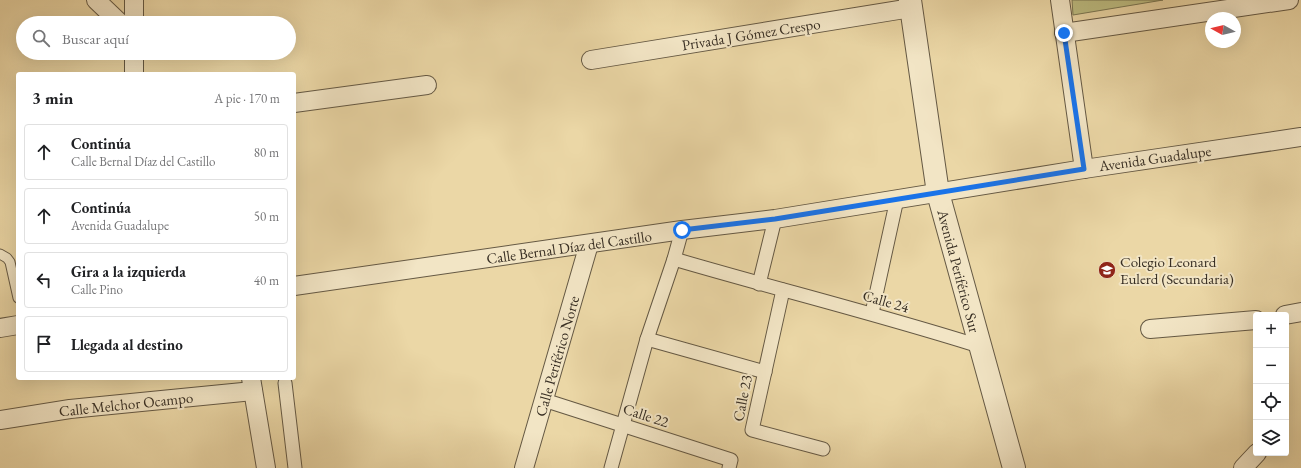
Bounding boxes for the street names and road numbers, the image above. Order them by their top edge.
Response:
street label: Privada J Gómez Crespo [680,14,822,54]
street label: Avenida Guadalupe [1097,141,1212,175]
street label: Avenida Periférico Sur [933,206,985,335]
street label: Calle Bernal Díaz del Castillo [485,226,653,268]
street label: Calle 24 [861,285,912,317]
street label: Calle Periférico Norte [531,293,583,419]
street label: Calle 23 [728,373,756,423]
street label: Calle Melchor Ocampo [58,388,194,420]
street label: Calle 22 [621,399,672,432]

